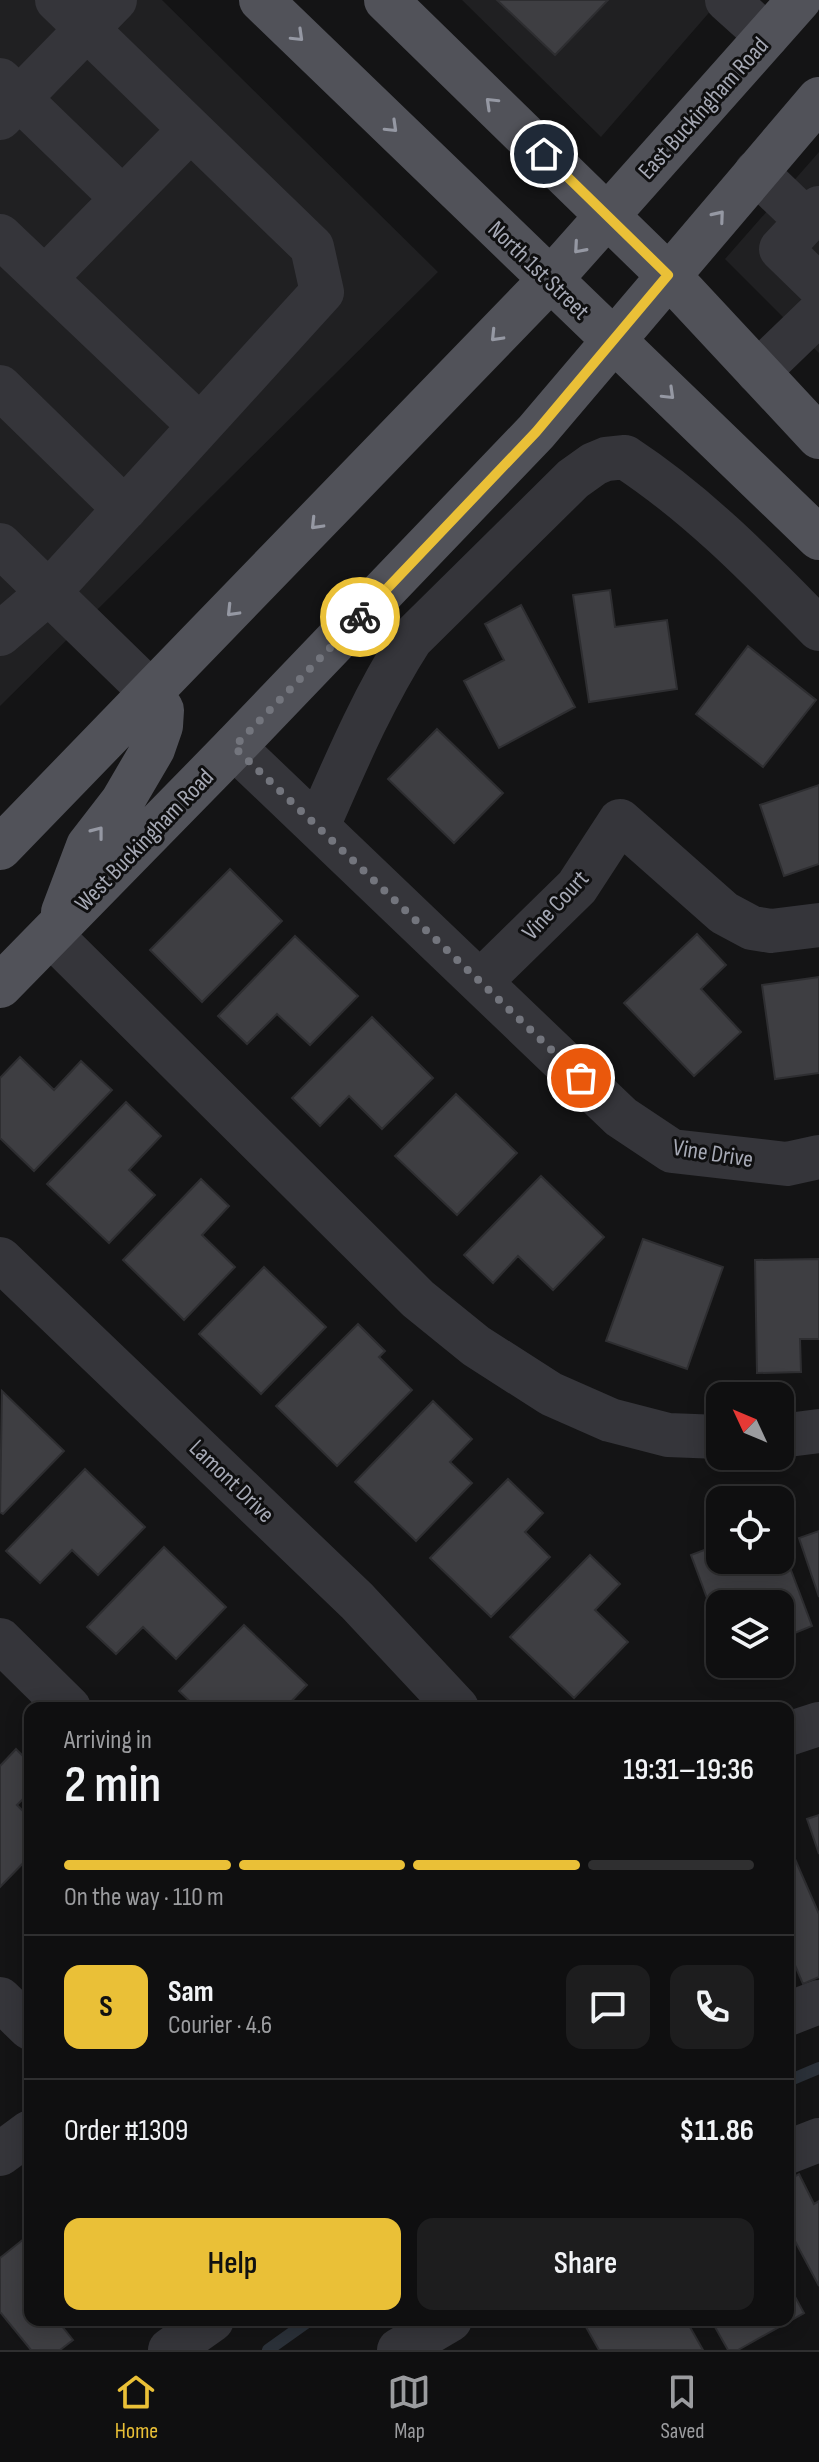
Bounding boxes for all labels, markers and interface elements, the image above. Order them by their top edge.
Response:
one-way arrow [289,27,303,41]
street label: East Buckingham Road [632,31,775,185]
one-way arrow [486,97,500,112]
one-way arrow [383,118,397,132]
pin [510,120,578,188]
icon: home [522,132,566,176]
one-way arrow [709,211,724,225]
street label: North 1st Street [482,215,595,326]
one-way arrow [574,239,588,254]
one-way arrow [491,327,505,342]
one-way arrow [660,385,674,399]
one-way arrow [310,515,325,529]
courier [320,577,400,657]
icon: bike [338,595,382,639]
one-way arrow [227,602,241,616]
street label: West Buckingham Road [69,763,220,918]
one-way arrow [89,826,103,841]
street label: Vine Court [516,864,595,946]
pin [547,1044,615,1112]
icon: bag [559,1056,603,1100]
street label: Vine Drive [671,1133,755,1174]
north arrow [706,1382,794,1470]
map controls [706,1382,794,1678]
street label: Lamont Drive [183,1434,280,1529]
button: locate [706,1486,794,1574]
button: layers [706,1590,794,1678]
text: Arriving in [64,1725,152,1756]
text: 19:31–19:36 [623,1752,754,1788]
text: 2 min [64,1754,161,1817]
text: On the way · 110 m [64,1882,224,1913]
button: chat [566,1965,650,2049]
button: phone [670,1965,754,2049]
text: Sam [168,1974,214,2010]
text: S [99,1989,113,2025]
text: Courier · 4.6 [168,2010,272,2041]
text: Order #1309 [64,2113,188,2149]
text: $11.86 [679,2113,754,2149]
button: Help [64,2218,401,2310]
button: Share [417,2218,754,2310]
tab: Home [114,2370,158,2445]
tab: Map [387,2370,431,2445]
tab: Saved [660,2370,705,2445]

